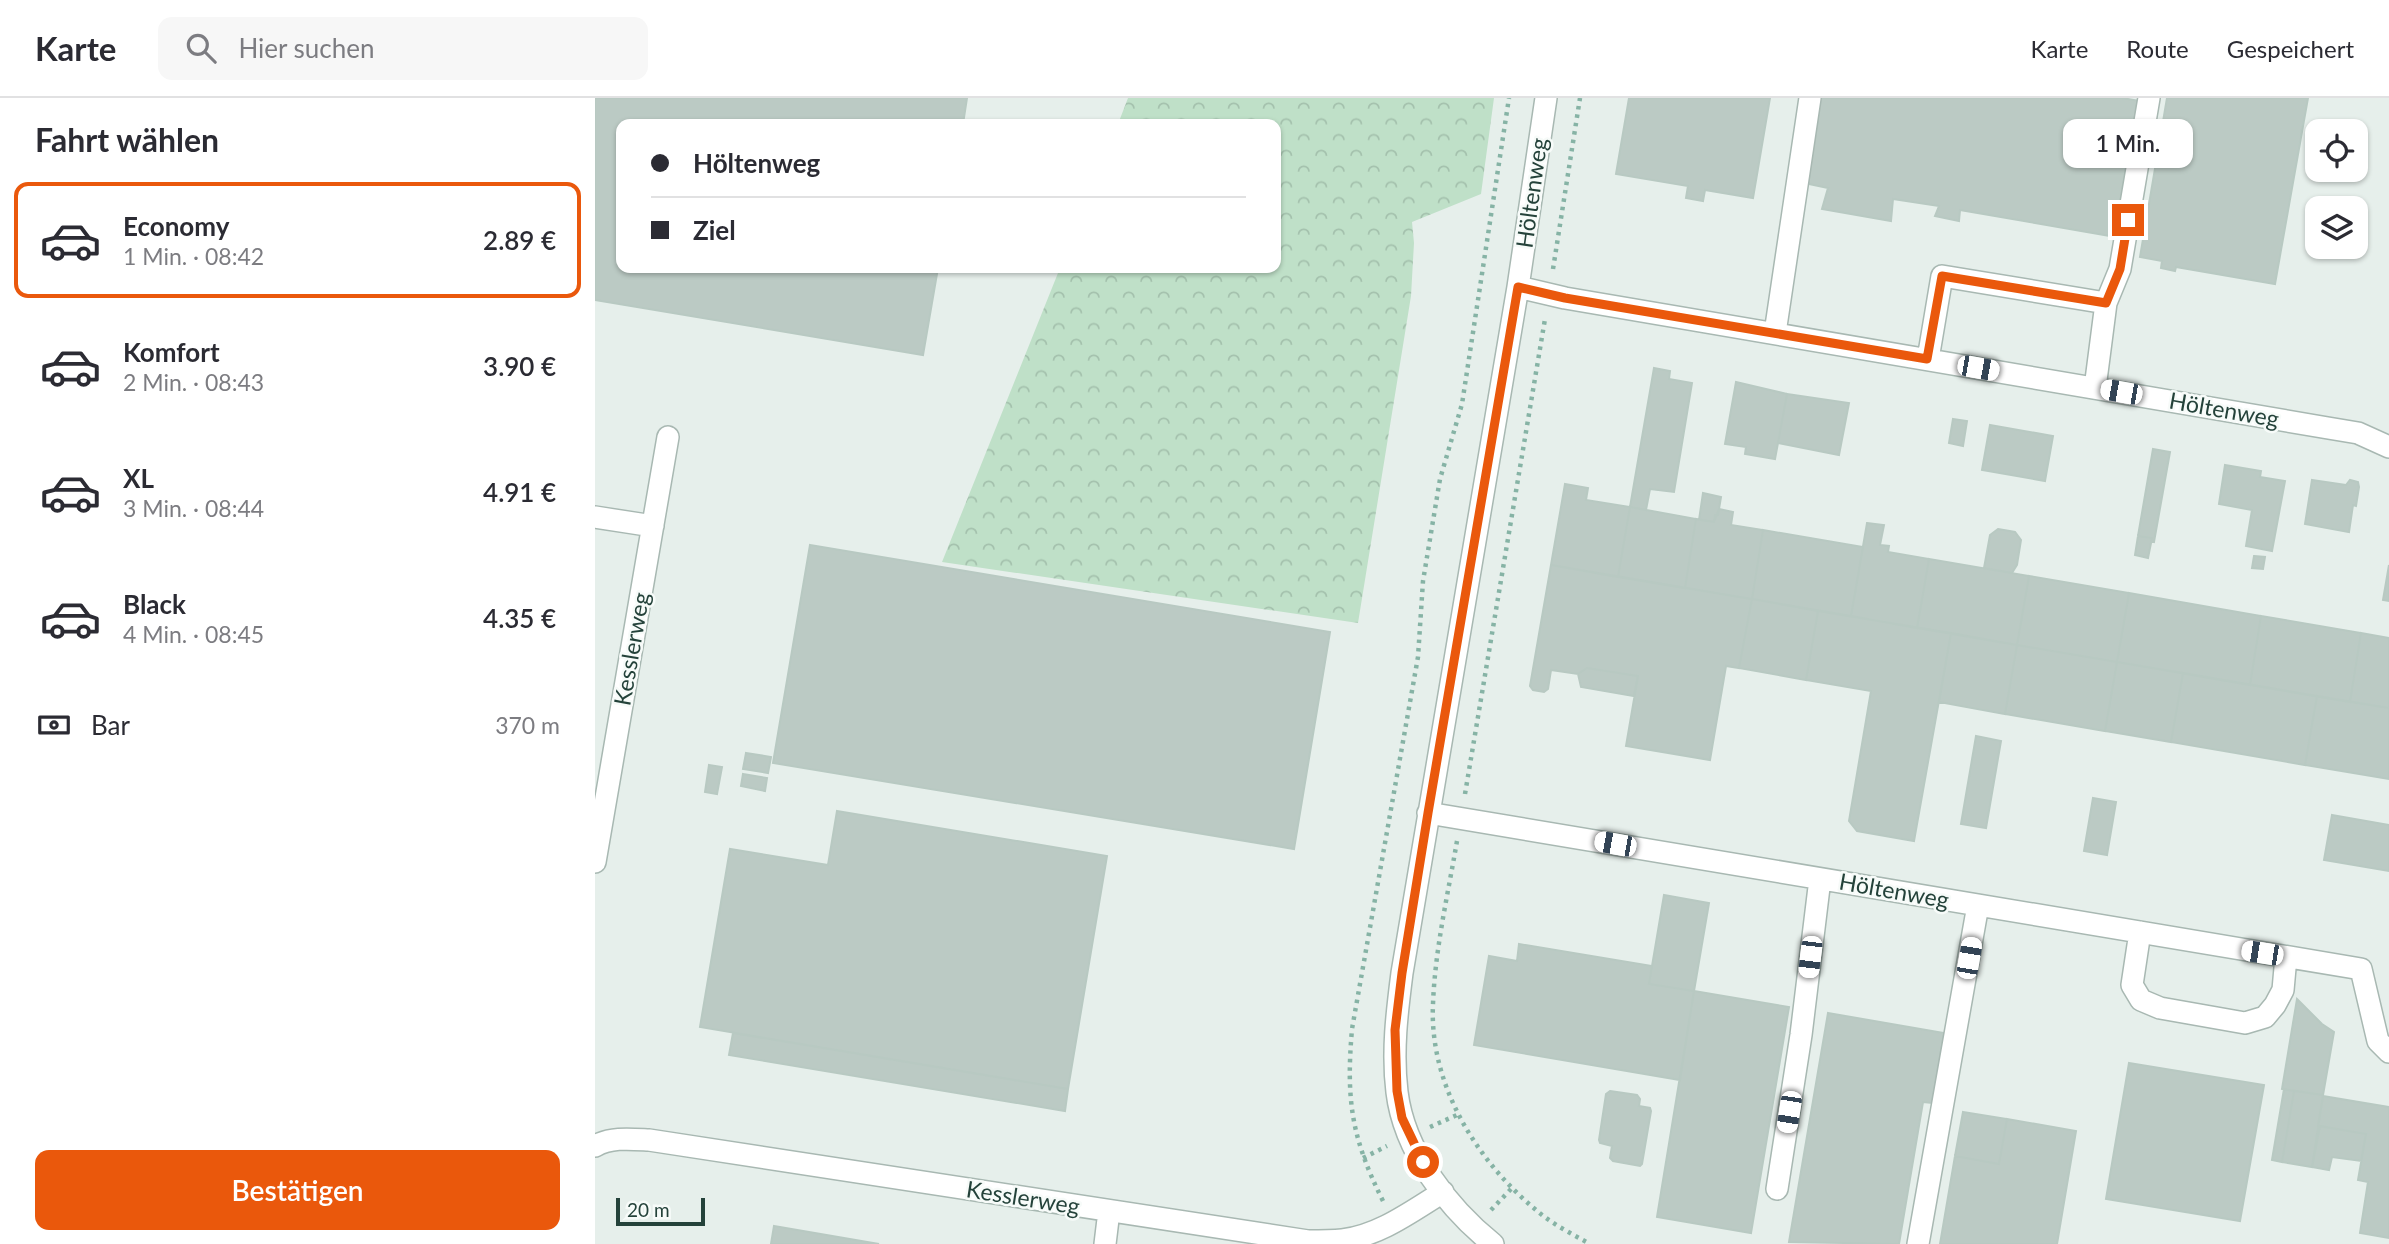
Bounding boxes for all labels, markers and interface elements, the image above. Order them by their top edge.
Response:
search box [158,17,648,80]
text: Karte [35,28,116,68]
icon: search [182,29,220,67]
text: Hier suchen [238,32,375,64]
text: Karte [2031,34,2088,63]
text: Route [2126,34,2189,63]
text: Gespeichert [2227,34,2354,63]
callout: 1 Min. [2063,118,2193,167]
map controls [2305,119,2368,259]
button: locate [2305,119,2368,182]
text: Fahrt wählen [35,120,219,159]
text: 1 Min. [2096,129,2160,157]
street label: Höltenweg [1509,136,1553,250]
text: Höltenweg [693,147,820,179]
button: layers [2305,196,2368,259]
route end [2112,204,2144,236]
icon: car [39,209,102,272]
text: Economy [123,210,229,242]
text: Ziel [693,214,736,246]
text: 2.89 € [483,224,556,256]
text: 1 Min. · 08:42 [123,242,264,270]
icon: car [39,335,102,398]
text: Komfort [123,336,220,368]
text: 3.90 € [483,350,556,382]
car [1956,354,2001,382]
text: 2 Min. · 08:43 [123,368,264,396]
car [2099,378,2144,406]
street label: Höltenweg [2167,386,2281,432]
icon: car [39,461,102,524]
text: XL [123,462,154,494]
text: 4.91 € [483,476,556,508]
text: 3 Min. · 08:44 [123,494,264,522]
icon: car [39,587,102,650]
text: Black [123,588,186,620]
street label: Kesslerweg [607,590,655,708]
text: 4.35 € [483,602,556,634]
text: 4 Min. · 08:45 [123,620,264,648]
icon: cash [35,706,73,744]
text: Bar [91,709,130,741]
text: 370 m [495,711,560,739]
car [1593,830,1638,858]
street label: Höltenweg [1837,867,1951,913]
car [1798,935,1823,979]
car [1956,935,1983,981]
car [2240,939,2285,967]
car [1776,1090,1803,1134]
route start [1407,1146,1439,1178]
button: Bestätigen [35,1150,560,1230]
street label: Kesslerweg [964,1174,1082,1220]
scale bar [616,1195,705,1227]
text: 20 m [627,1198,670,1221]

